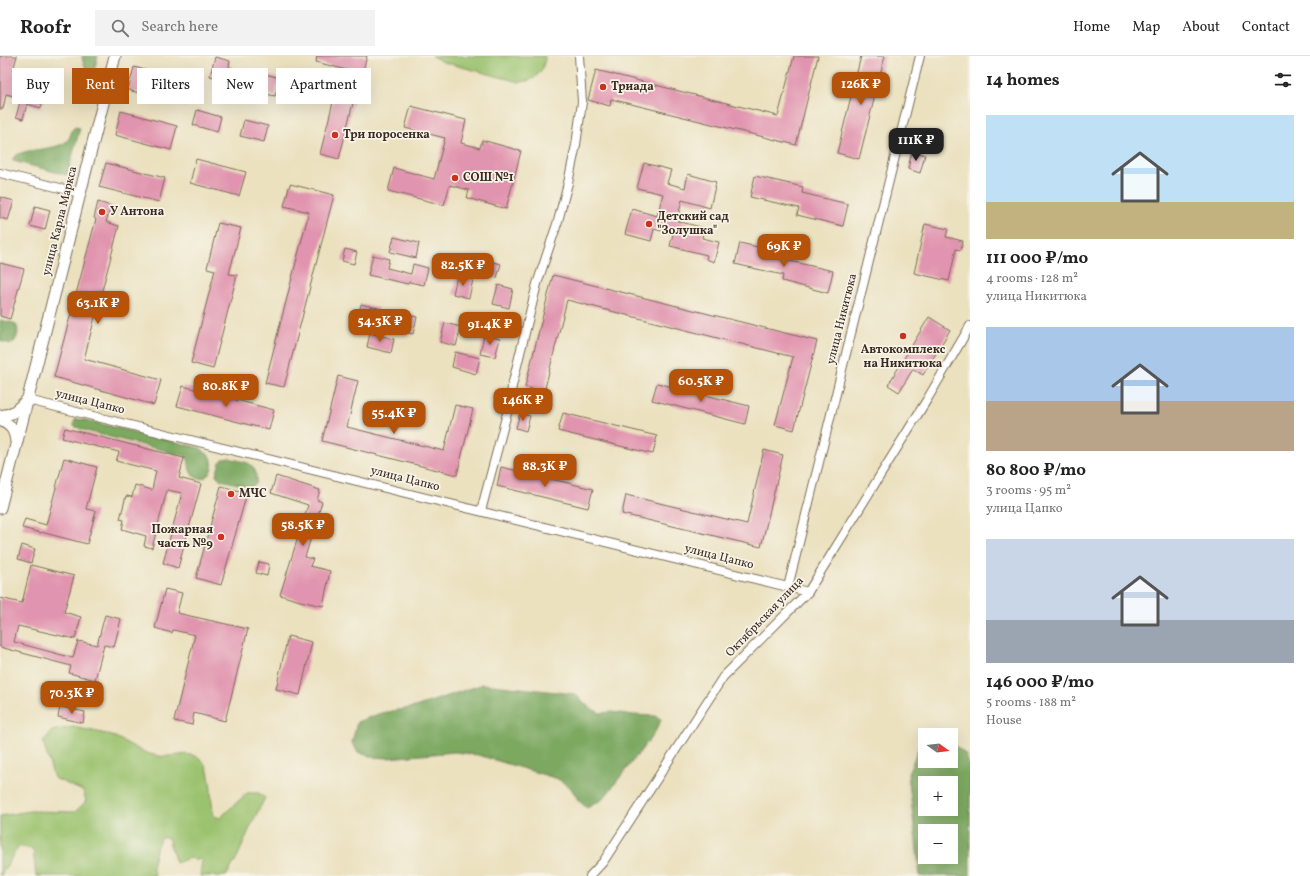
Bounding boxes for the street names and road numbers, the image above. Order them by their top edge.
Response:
street label: улица Карла Маркса [39,164,81,278]
street label: улица Никитюка [823,272,861,366]
street label: улица Цапко [54,386,126,418]
street label: улица Цапко [369,463,441,495]
street label: улица Цапко [683,541,755,573]
street label: Октябрьская улица [722,573,808,661]

